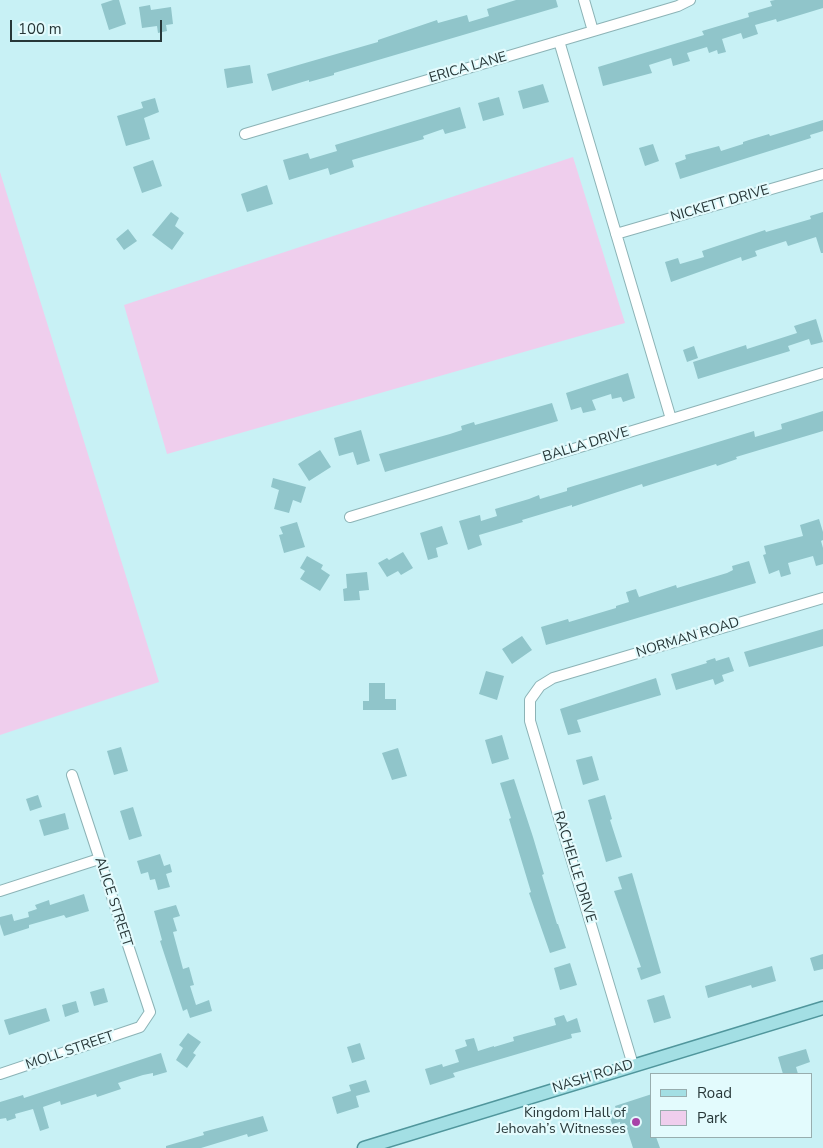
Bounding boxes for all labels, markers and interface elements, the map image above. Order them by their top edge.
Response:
scale bar [12,10,165,42]
text: 100 m [18,19,62,39]
street label: ERICA LANE [427,49,509,87]
street label: NICKETT DRIVE [669,182,771,226]
street label: BALLA DRIVE [541,424,631,466]
street label: NORMAN ROAD [634,614,742,662]
street label: RACHELLE DRIVE [549,809,599,925]
street label: ALICE STREET [91,855,135,949]
street label: MOLL STREET [24,1028,116,1074]
street label: NASH ROAD [550,1057,636,1097]
legend [650,1073,813,1138]
text: Road [697,1083,732,1103]
place label: Kingdom Hall of Jehovah’s Witnesses [496,1106,626,1138]
text: Park [697,1108,727,1128]
marker: Kingdom Hall of Jehovah’s Witnesses [630,1116,642,1128]

